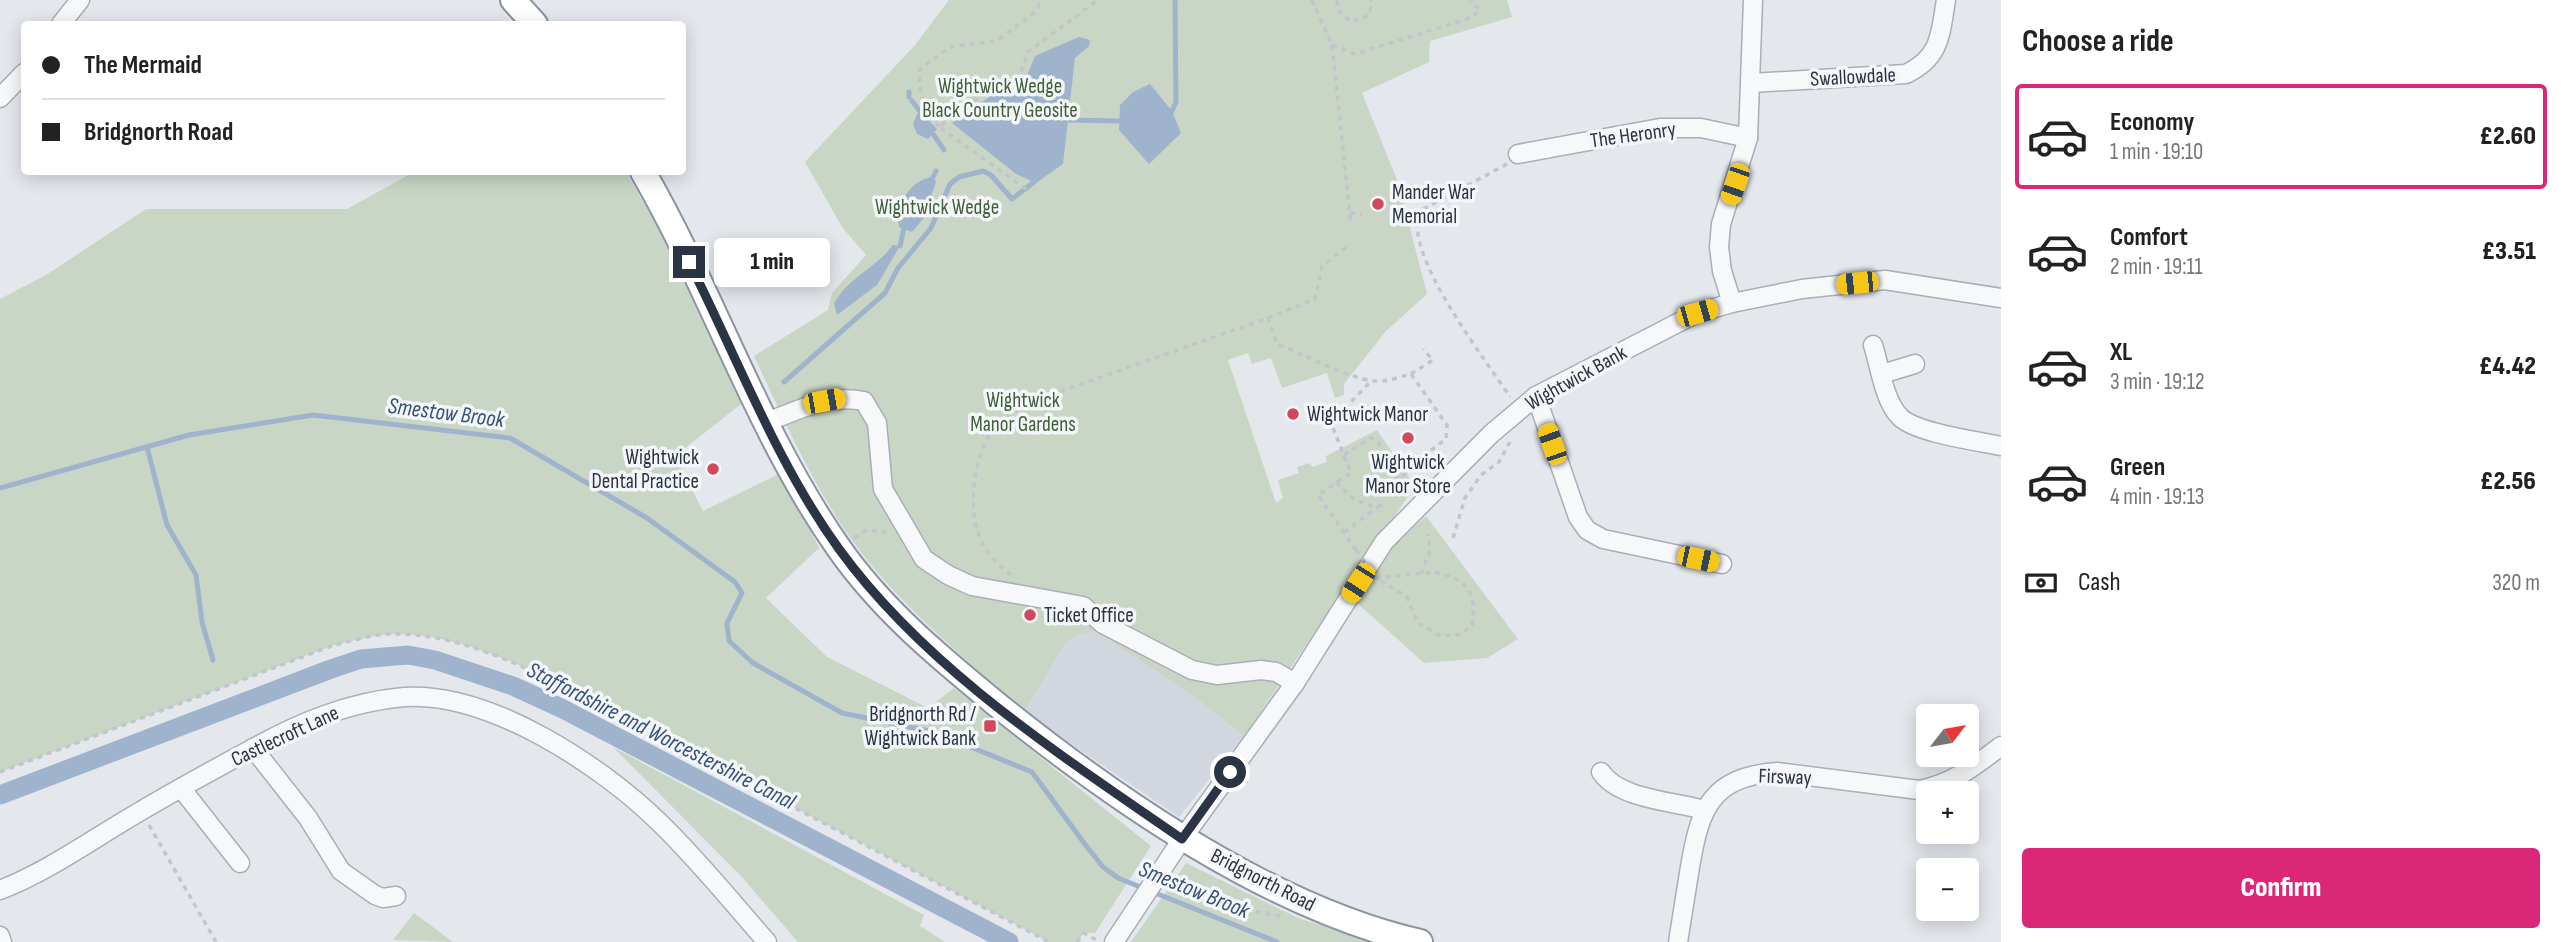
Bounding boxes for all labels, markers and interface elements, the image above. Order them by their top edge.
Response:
text: Choose a ride [2022,22,2174,61]
text: The Mermaid [84,50,202,81]
street label: Swallowdale [1809,62,1897,92]
park label: Wightwick Wedge Black Country Geosite [922,74,1078,123]
icon: car [2026,105,2089,168]
text: Economy [2110,107,2194,138]
text: Bridgnorth Road [84,117,233,148]
street label: The Heronry [1589,117,1677,153]
text: £2.60 [2480,121,2536,152]
text: 1 min · 19:10 [2110,138,2203,166]
car [1719,161,1752,207]
place label: Mander War Memorial [1392,180,1475,229]
park label: Wightwick Wedge [875,195,999,220]
marker: Mander War Memorial [1370,196,1386,212]
icon: car [2026,220,2089,283]
text: Comfort [2110,222,2188,253]
text: £3.51 [2482,236,2536,267]
callout: 1 min [714,238,829,286]
route end [673,246,705,278]
text: 1 min [750,248,794,276]
text: 2 min · 19:11 [2110,253,2203,281]
car [1836,270,1879,296]
car [1674,297,1721,329]
icon: car [2026,335,2089,398]
text: XL [2110,337,2132,368]
street label: Wightwick Bank [1521,340,1631,416]
text: £4.42 [2479,351,2536,382]
text: 3 min · 19:12 [2110,368,2204,396]
car [802,387,847,415]
park label: Wightwick Manor Gardens [970,388,1076,437]
water label: Smestow Brook [386,392,507,434]
place label: Wightwick Manor [1307,402,1428,427]
marker: Wightwick Manor [1285,406,1301,422]
car [1536,421,1569,467]
marker: Wightwick Manor Store [1400,430,1416,446]
place label: Wightwick Dental Practice [591,445,699,494]
place label: Wightwick Manor Store [1365,450,1451,499]
icon: car [2026,450,2089,513]
text: Green [2110,452,2165,483]
marker: Wightwick Dental Practice [705,461,721,477]
text: £2.56 [2480,466,2536,497]
text: 4 min · 19:13 [2110,483,2204,511]
car [1676,544,1721,574]
car [1338,560,1379,606]
icon: cash [2022,564,2060,602]
text: Cash [2078,567,2121,598]
text: 320 m [2492,569,2540,597]
place label: Ticket Office [1044,603,1134,628]
marker: Ticket Office [1022,607,1038,623]
water label: Staffordshire and Worcestershire Canal [522,656,801,816]
street label: Castlecroft Lane [227,700,343,772]
place label: Bridgnorth Rd / Wightwick Bank [865,702,976,751]
north arrow [1916,704,1979,766]
map controls [1916,704,1979,921]
marker: Bridgnorth Rd / Wightwick Bank [982,718,998,734]
route start [1214,756,1246,788]
street label: Firsway [1758,764,1812,790]
button: + [1916,781,1979,844]
street label: Bridgnorth Road [1206,843,1320,917]
button: Confirm [2022,848,2540,928]
water label: Smestow Brook [1135,855,1255,925]
button: − [1916,858,1979,921]

